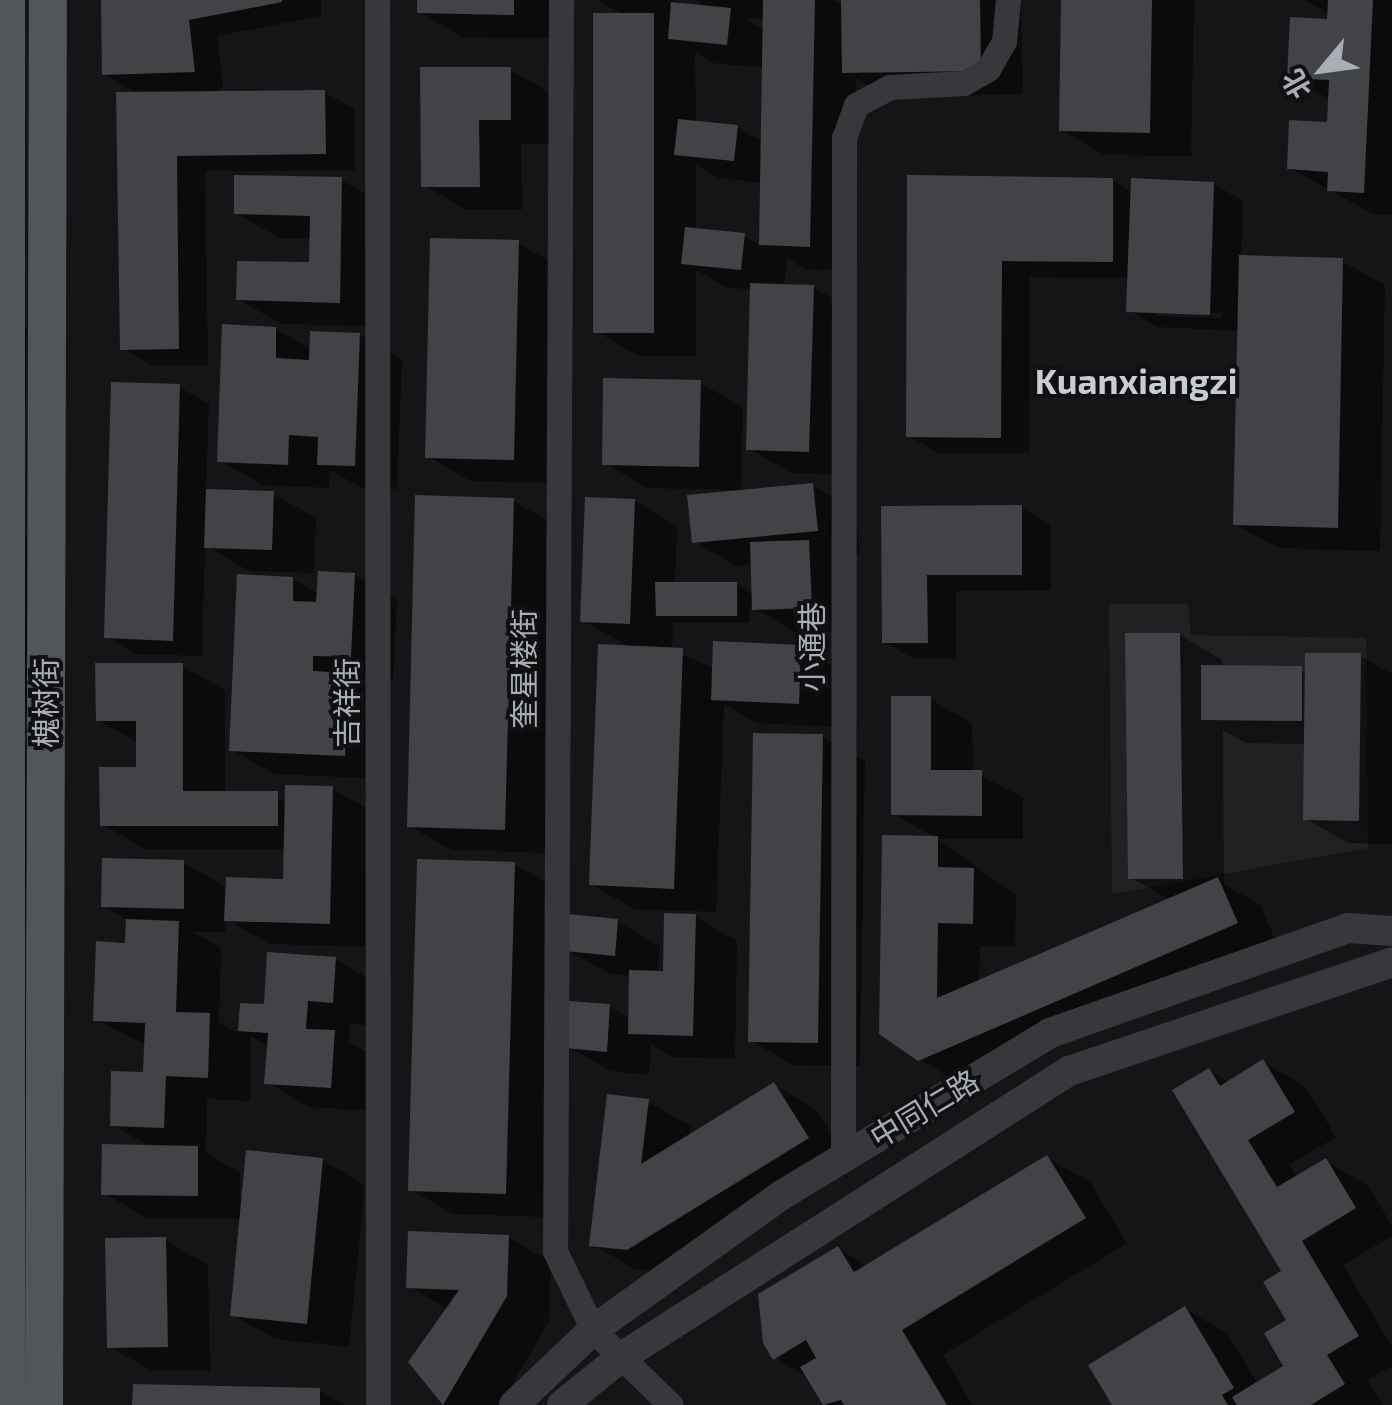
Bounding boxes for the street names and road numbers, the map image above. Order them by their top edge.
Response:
street label: 小通巷 [793,602,829,692]
street label: 奎星楼街 [505,609,541,729]
street label: 槐树街 [27,658,63,748]
street label: 吉祥街 [328,658,364,748]
street label: 中同仁路 [863,1062,985,1154]

